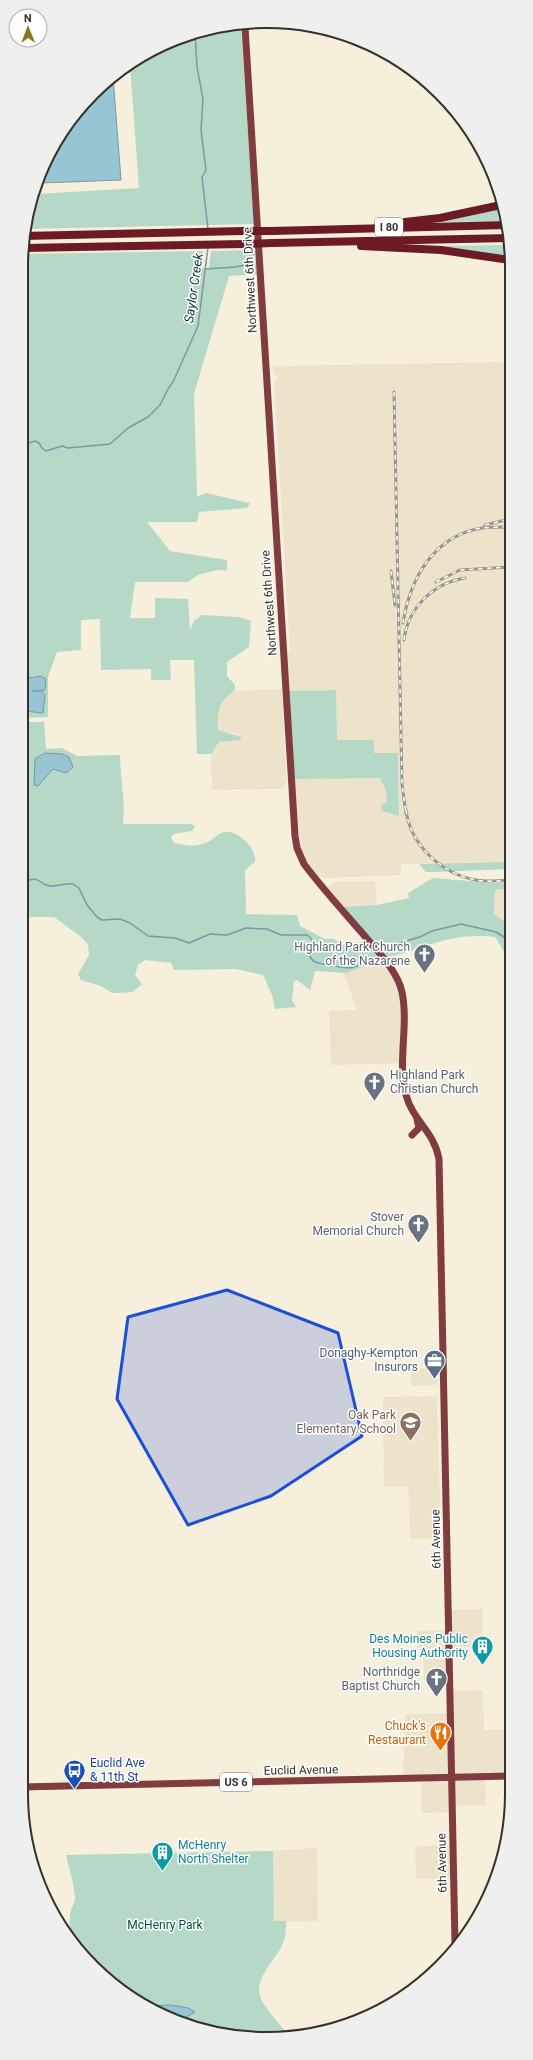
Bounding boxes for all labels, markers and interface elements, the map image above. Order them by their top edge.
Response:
north arrow [8,8,48,48]
text: N [24,12,32,25]
road number: I 80 [375,218,403,236]
street label: Northwest 6th Drive [240,227,260,333]
water label: Saylor Creek [181,252,206,324]
street label: Northwest 6th Drive [258,550,280,656]
place label: Highland Park Church of the Nazarene [294,940,410,968]
church icon: Highland Park Church of the Nazarene [412,941,438,974]
place label: Highland Park Christian Church [390,1068,478,1096]
church icon: Highland Park Christian Church [361,1069,387,1102]
place label: Stover Memorial Church [313,1210,404,1238]
church icon: Stover Memorial Church [406,1211,432,1244]
place label: Donaghy-Kempton Insurors [320,1346,418,1374]
office icon: Donaghy-Kempton Insurors [421,1347,447,1380]
place label: Oak Park Elementary School [296,1408,397,1436]
school or university icon: Oak Park Elementary School [398,1409,424,1442]
street label: 6th Avenue [428,1509,444,1569]
place label: Des Moines Public Housing Authority [369,1632,468,1660]
building icon: Des Moines Public Housing Authority [470,1633,496,1666]
place label: Northridge Baptist Church [341,1665,420,1693]
church icon: Northridge Baptist Church [423,1666,449,1699]
place label: Chuck's Restaurant [368,1719,426,1747]
restaurant icon: Chuck's Restaurant [428,1720,454,1753]
place label: Euclid Ave & 11th St [90,1756,145,1784]
bus stop icon: Euclid Ave & 11th St [62,1757,88,1790]
street label: Euclid Avenue [264,1762,338,1778]
road number: US 6 [220,1773,252,1791]
street label: 6th Avenue [434,1833,450,1893]
place label: McHenry North Shelter [178,1838,249,1866]
building icon: McHenry North Shelter [149,1839,175,1872]
park label: McHenry Park [127,1918,204,1932]

